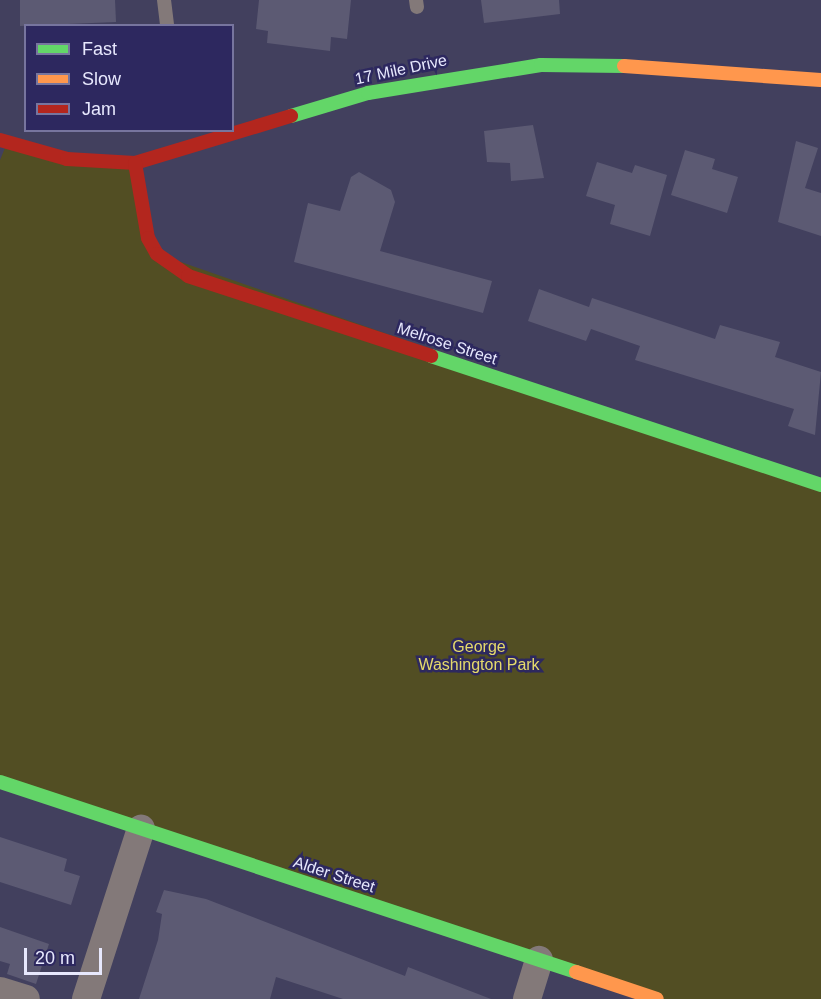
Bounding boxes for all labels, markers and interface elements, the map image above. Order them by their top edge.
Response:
legend [24,24,234,132]
text: Fast [82,39,117,59]
street label: 17 Mile Drive [353,51,449,89]
text: Slow [82,69,121,89]
text: Jam [82,99,116,119]
street label: Melrose Street [395,319,499,369]
park label: George Washington Park [418,637,540,675]
street label: Alder Street [291,853,377,897]
scale bar [27,936,105,974]
text: 20 m [35,948,75,968]

